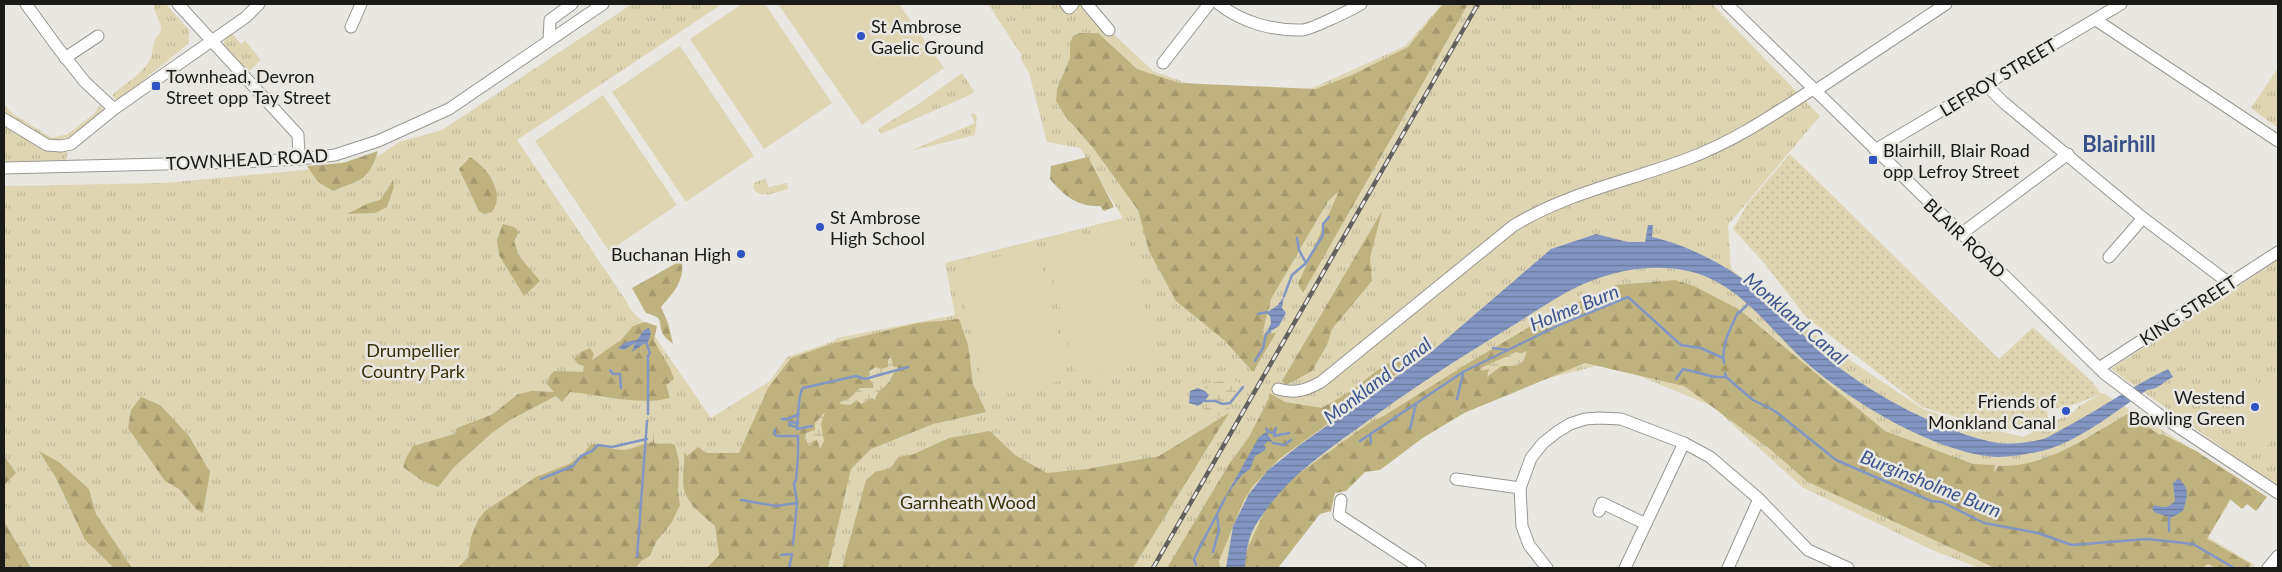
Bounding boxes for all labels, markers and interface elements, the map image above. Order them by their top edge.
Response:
place label: St Ambrose Gaelic Ground [871,15,984,58]
marker: St Ambrose Gaelic Ground [855,30,867,42]
street label: LEFROY STREET [1935,33,2061,121]
place label: Townhead, Devron Street opp Tay Street [166,65,331,108]
marker: Townhead, Devron Street opp Tay Street [150,80,162,92]
district label: Blairhill [2082,130,2156,157]
place label: Blairhill, Blair Road opp Lefroy Street [1883,139,2030,182]
street label: TOWNHEAD ROAD [165,144,329,174]
marker: Blairhill, Blair Road opp Lefroy Street [1867,154,1879,166]
street label: BLAIR ROAD [1920,194,2010,282]
place label: St Ambrose High School [830,206,925,249]
marker: St Ambrose High School [814,221,826,233]
place label: Buchanan High [611,243,731,265]
marker: Buchanan High [735,248,747,260]
water label: Monkland Canal [1740,267,1852,369]
street label: KING STREET [2135,270,2241,350]
water label: Holme Burn [1526,279,1622,335]
water label: Monkland Canal [1319,332,1435,428]
park label: Drumpellier Country Park [361,339,466,382]
place label: Westend Bowling Green [2128,386,2245,429]
place label: Friends of Monkland Canal [1928,390,2057,433]
marker: Westend Bowling Green [2249,401,2261,413]
marker: Friends of Monkland Canal [2060,405,2072,417]
water label: Burginsholme Burn [1857,444,2005,522]
park label: Garnheath Wood [900,491,1036,513]

